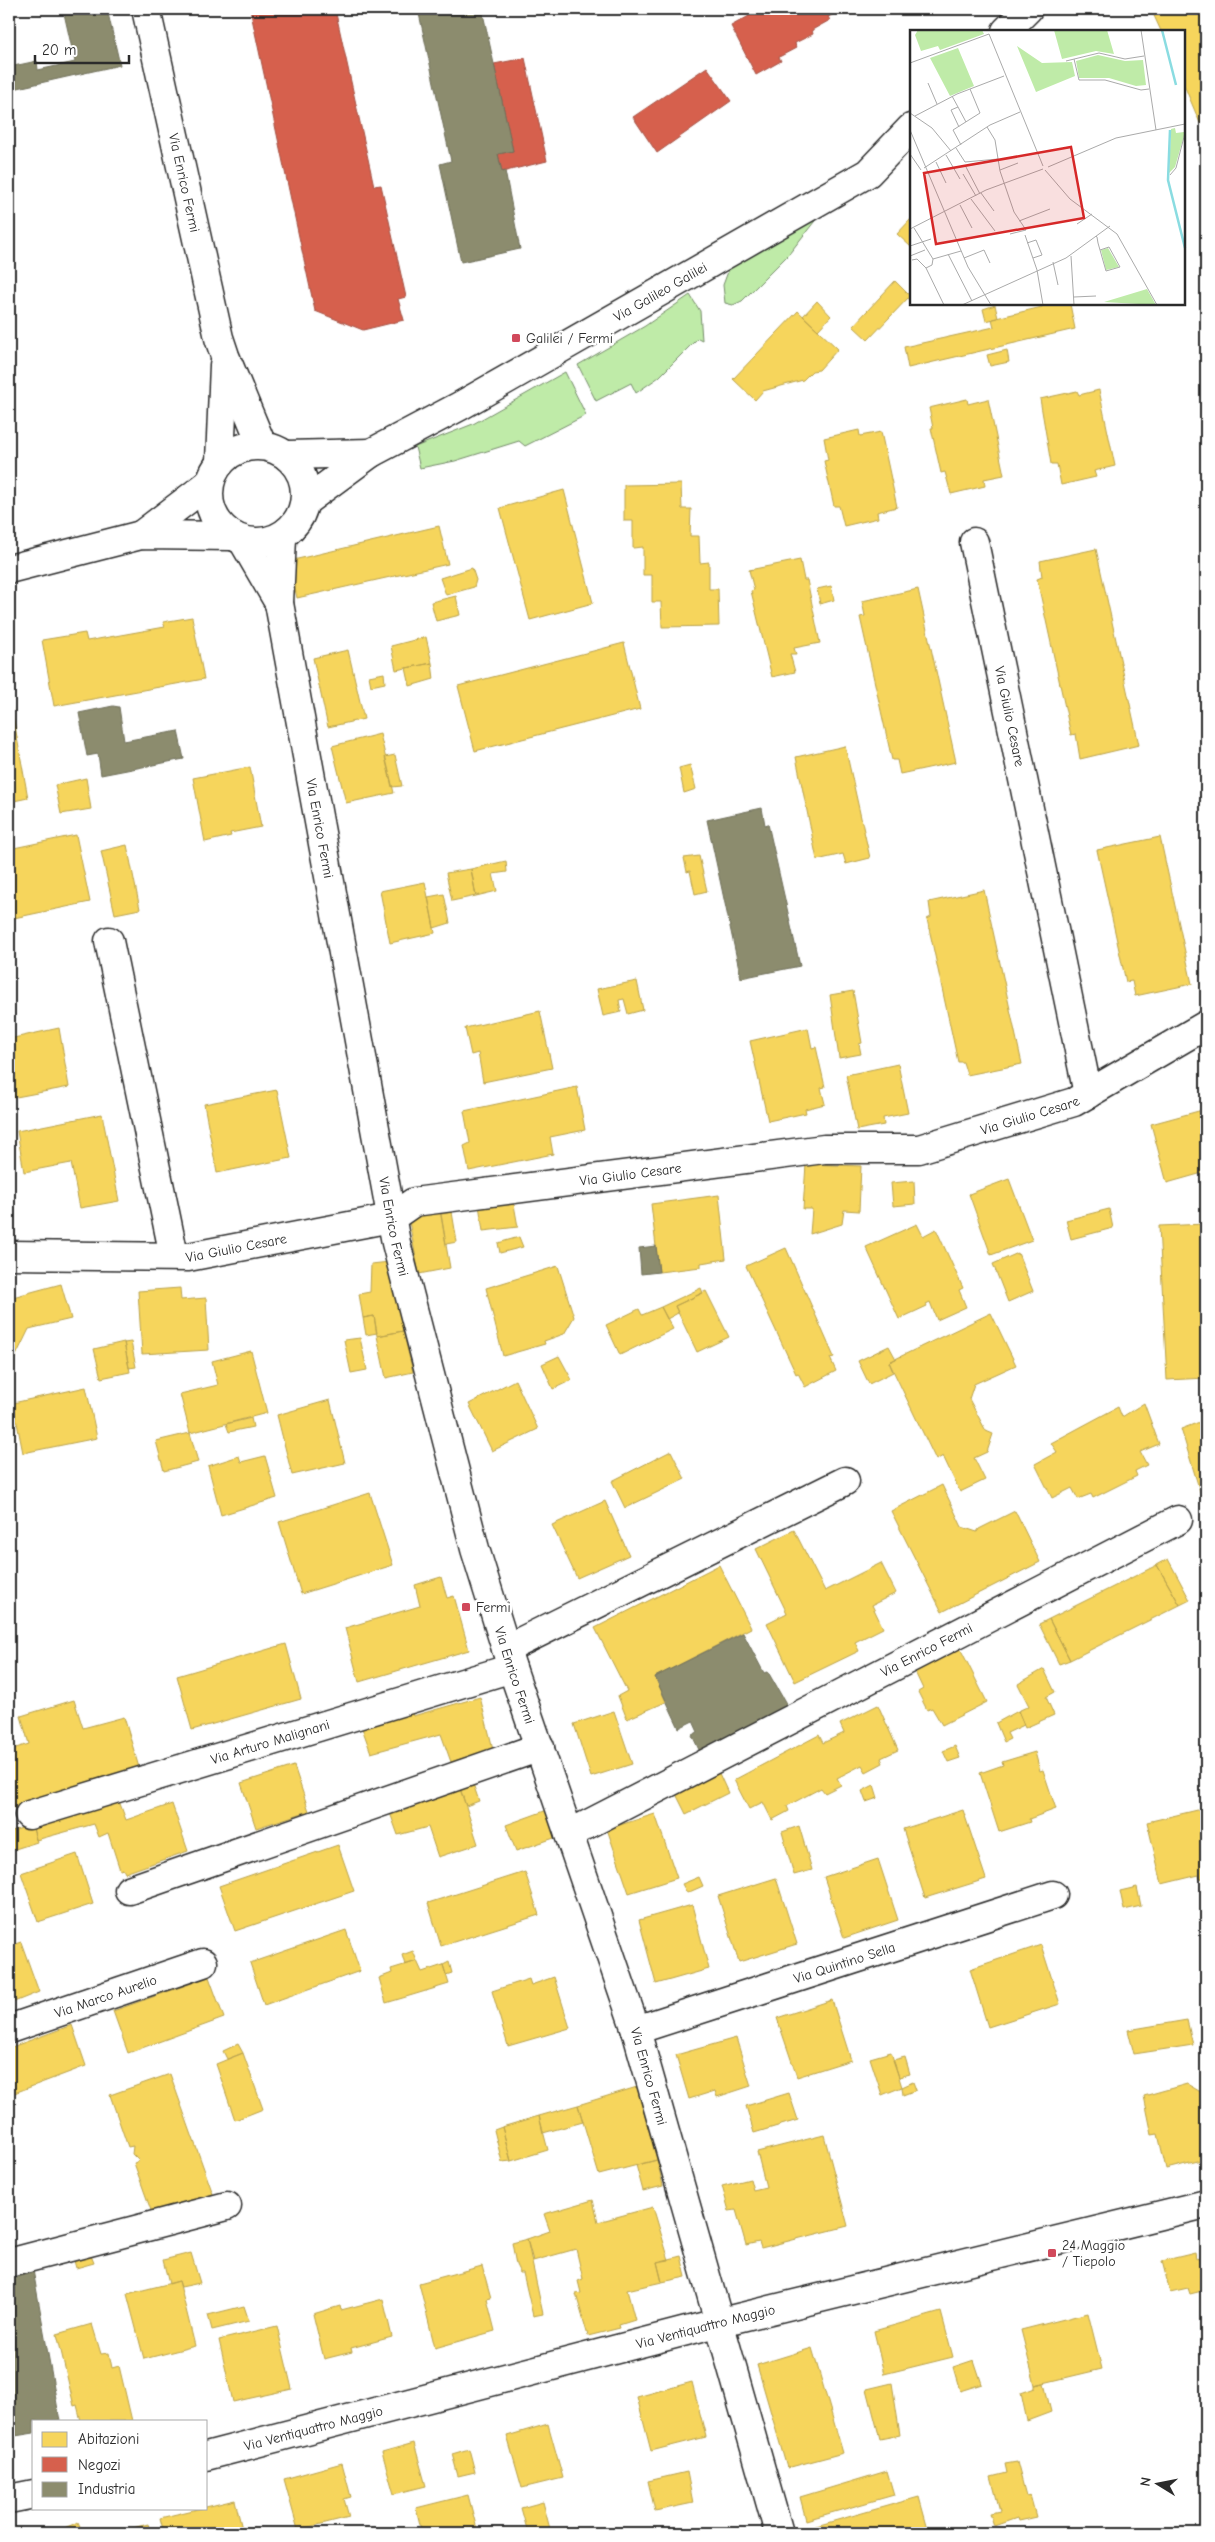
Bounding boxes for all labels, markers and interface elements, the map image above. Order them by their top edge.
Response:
inset map [910,30,1185,305]
scale bar [35,32,129,64]
text: 20 m [42,41,76,59]
street label: Via Enrico Fermi [165,132,203,234]
street label: Via Galileo Galilei [611,259,710,326]
place label: Galilei / Fermi [526,330,613,347]
marker: Galilei / Fermi [510,332,522,344]
street label: Via Giulio Cesare [991,665,1028,768]
street label: Via Enrico Fermi [302,777,337,880]
street label: Via Giulio Cesare [979,1093,1083,1139]
street label: Via Giulio Cesare [579,1160,682,1190]
street label: Via Enrico Fermi [375,1175,412,1278]
street label: Via Giulio Cesare [184,1230,288,1266]
place label: Fermi [476,1599,511,1616]
marker: Fermi [460,1601,472,1613]
street label: Via Enrico Fermi [878,1620,975,1681]
street label: Via Enrico Fermi [491,1625,538,1726]
street label: Via Arturo Malignani [209,1716,332,1768]
street label: Via Quintino Sella [792,1939,897,1987]
street label: Via Marco Aurelio [52,1971,159,2022]
street label: Via Enrico Fermi [627,2025,671,2127]
place label: 24 Maggio / Tiepolo [1062,2237,1125,2270]
marker: 24 Maggio / Tiepolo [1046,2247,1058,2259]
street label: Via Ventiquattro Maggio [634,2301,777,2353]
street label: Via Ventiquattro Maggio [242,2402,385,2455]
legend [32,2420,208,2510]
text: Abitazioni [78,2430,139,2448]
text: Negozi [78,2456,121,2474]
north arrow [1132,2460,1182,2510]
text: N [1137,2476,1155,2488]
text: Industria [78,2480,135,2498]

